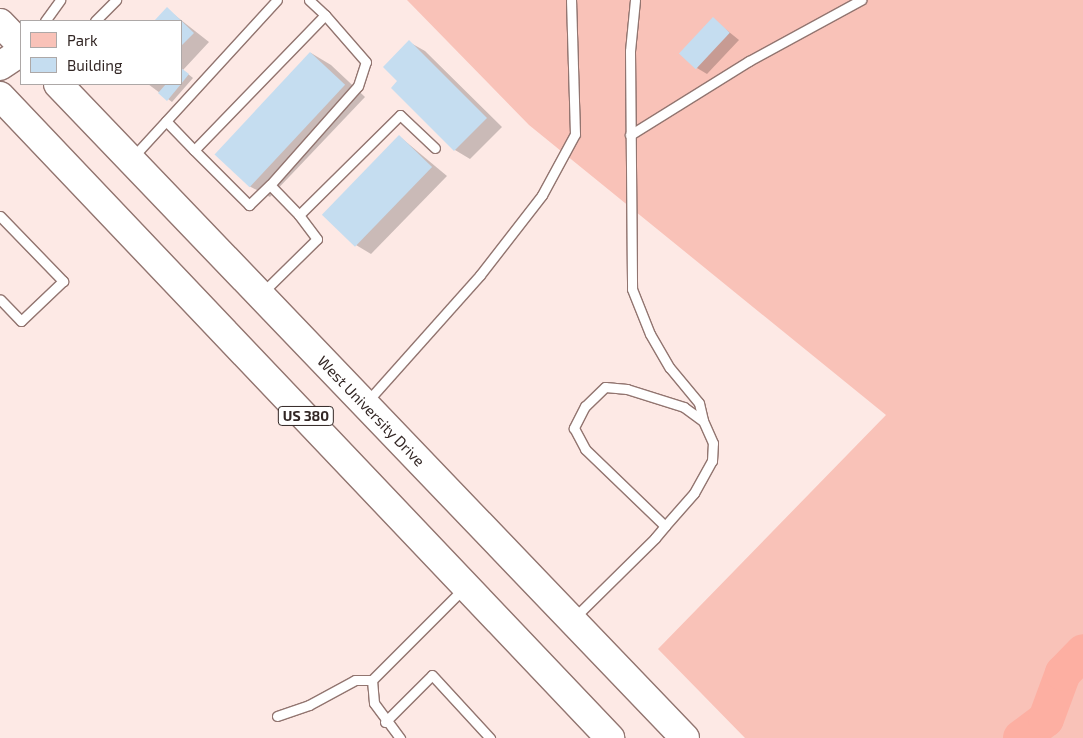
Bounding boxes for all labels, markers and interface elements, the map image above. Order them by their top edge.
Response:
legend [20,20,182,85]
text: Park [67,31,98,49]
text: Building [67,56,122,74]
street label: West University Drive [313,352,429,470]
road number: US 380 [277,404,335,428]

